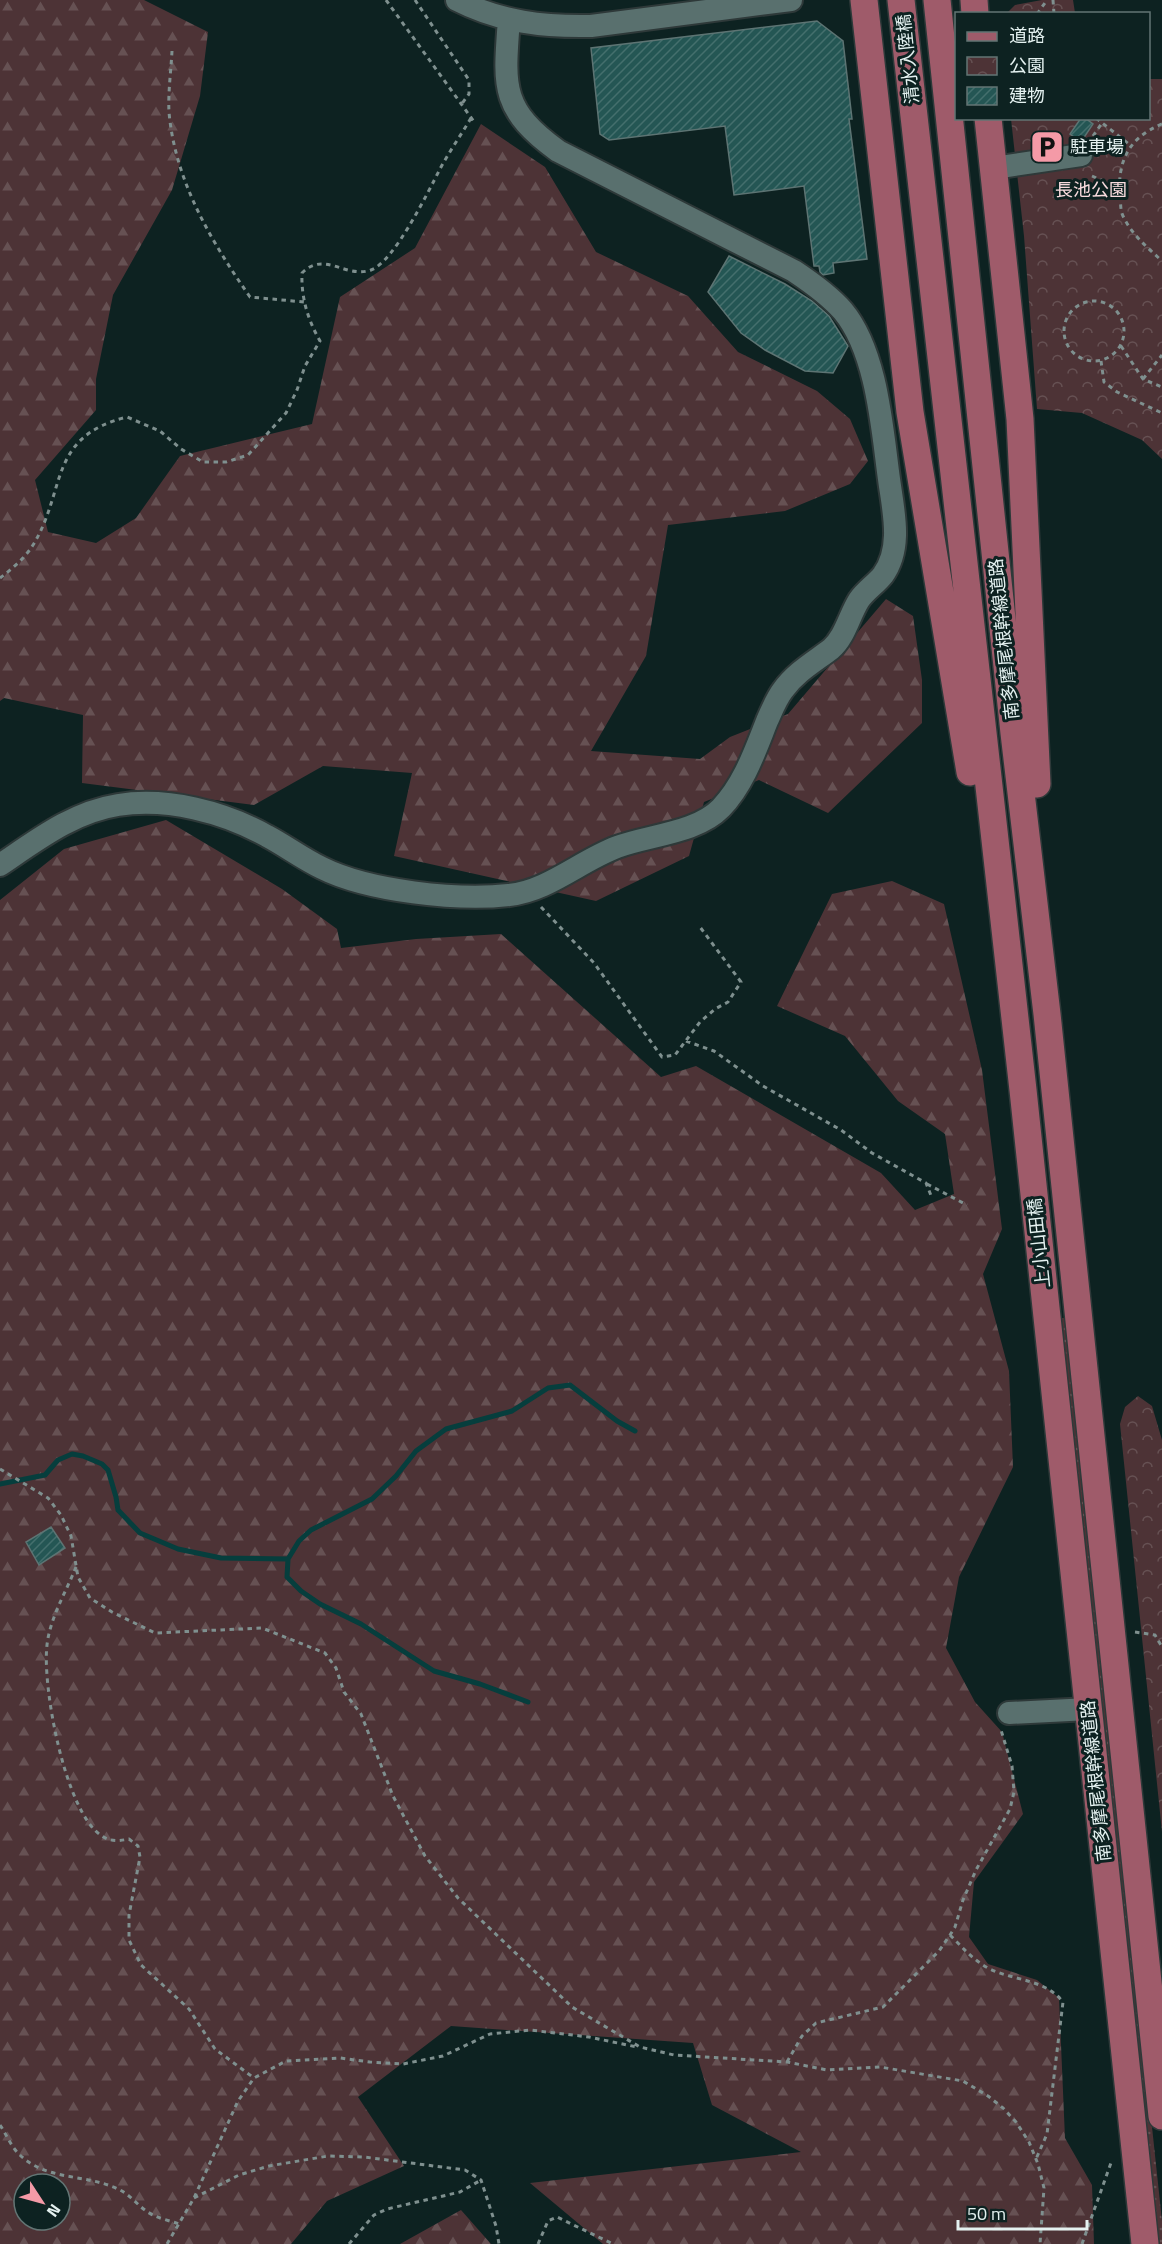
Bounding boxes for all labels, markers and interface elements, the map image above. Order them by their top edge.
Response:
legend [955,12,1150,120]
street label: 清水入陸橋 [889,13,926,105]
text: 道路 [1009,22,1045,49]
text: 公園 [1009,52,1045,79]
text: 建物 [1009,82,1045,109]
parking icon: 駐車場 [1029,129,1065,165]
place label: 駐車場 [1070,133,1124,160]
park label: 長池公園 [1055,176,1127,203]
street label: 南多摩尾根幹線道路 [982,557,1025,721]
street label: 上小山田橋 [1020,1197,1057,1289]
street label: 南多摩尾根幹線道路 [1074,1699,1117,1863]
north arrow [12,2172,72,2232]
scale bar [958,2193,1087,2231]
text: N [41,2199,67,2222]
text: 50 m [967,2200,1006,2227]

